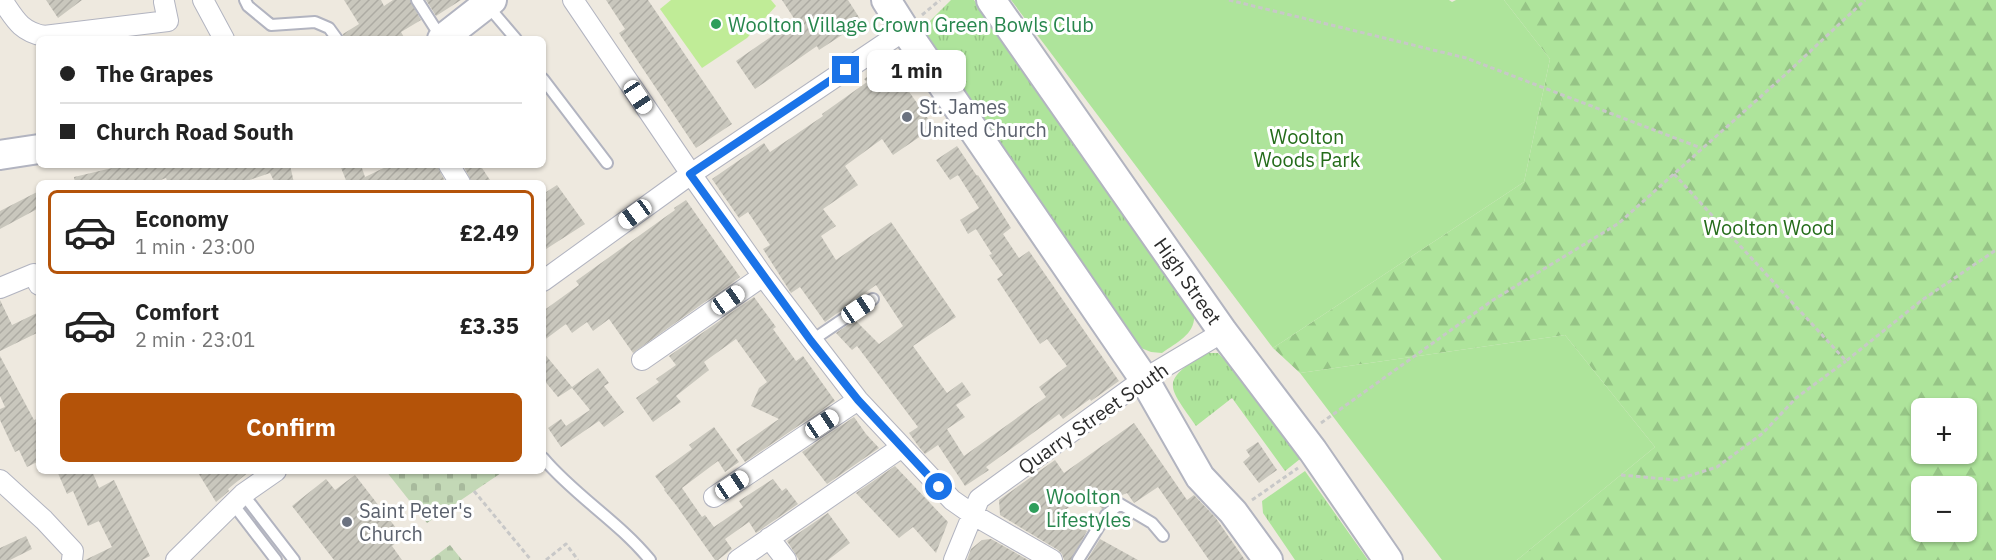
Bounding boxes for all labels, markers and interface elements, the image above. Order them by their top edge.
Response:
place label: Woolton Village Crown Green Bowls Club [728,11,1094,38]
marker: Woolton Village Crown Green Bowls Club [709,17,723,31]
callout: 1 min [867,49,966,91]
route end [832,56,859,83]
text: 1 min [890,57,943,84]
text: The Grapes [96,59,213,88]
car [620,77,656,117]
place label: St. James United Church [919,93,1047,143]
marker: St. James United Church [900,110,914,124]
text: Church Road South [96,117,294,146]
park label: Woolton Woods Park [1254,123,1361,173]
car [615,196,655,232]
text: Economy [135,204,229,233]
icon: car [63,205,117,259]
park label: Woolton Wood [1704,214,1835,241]
text: £2.49 [460,218,519,247]
street label: High Street [1148,232,1228,330]
text: 1 min · 23:00 [135,233,255,260]
car [708,282,748,318]
car [838,291,878,327]
text: Comfort [135,297,219,326]
icon: car [63,298,117,352]
text: £3.35 [460,311,519,340]
text: 2 min · 23:01 [135,326,255,353]
street label: Quarry Street South [1012,356,1174,480]
button: Confirm [60,393,522,462]
map controls [1911,398,1977,542]
button: + [1911,398,1977,464]
car [802,406,842,442]
car [712,467,752,503]
route start [925,473,952,500]
button: − [1911,476,1977,542]
place label: Woolton Lifestyles [1046,483,1131,533]
place label: Saint Peter's Church [359,497,473,547]
marker: Woolton Lifestyles [1027,501,1041,515]
marker: Saint Peter's Church [340,515,354,529]

